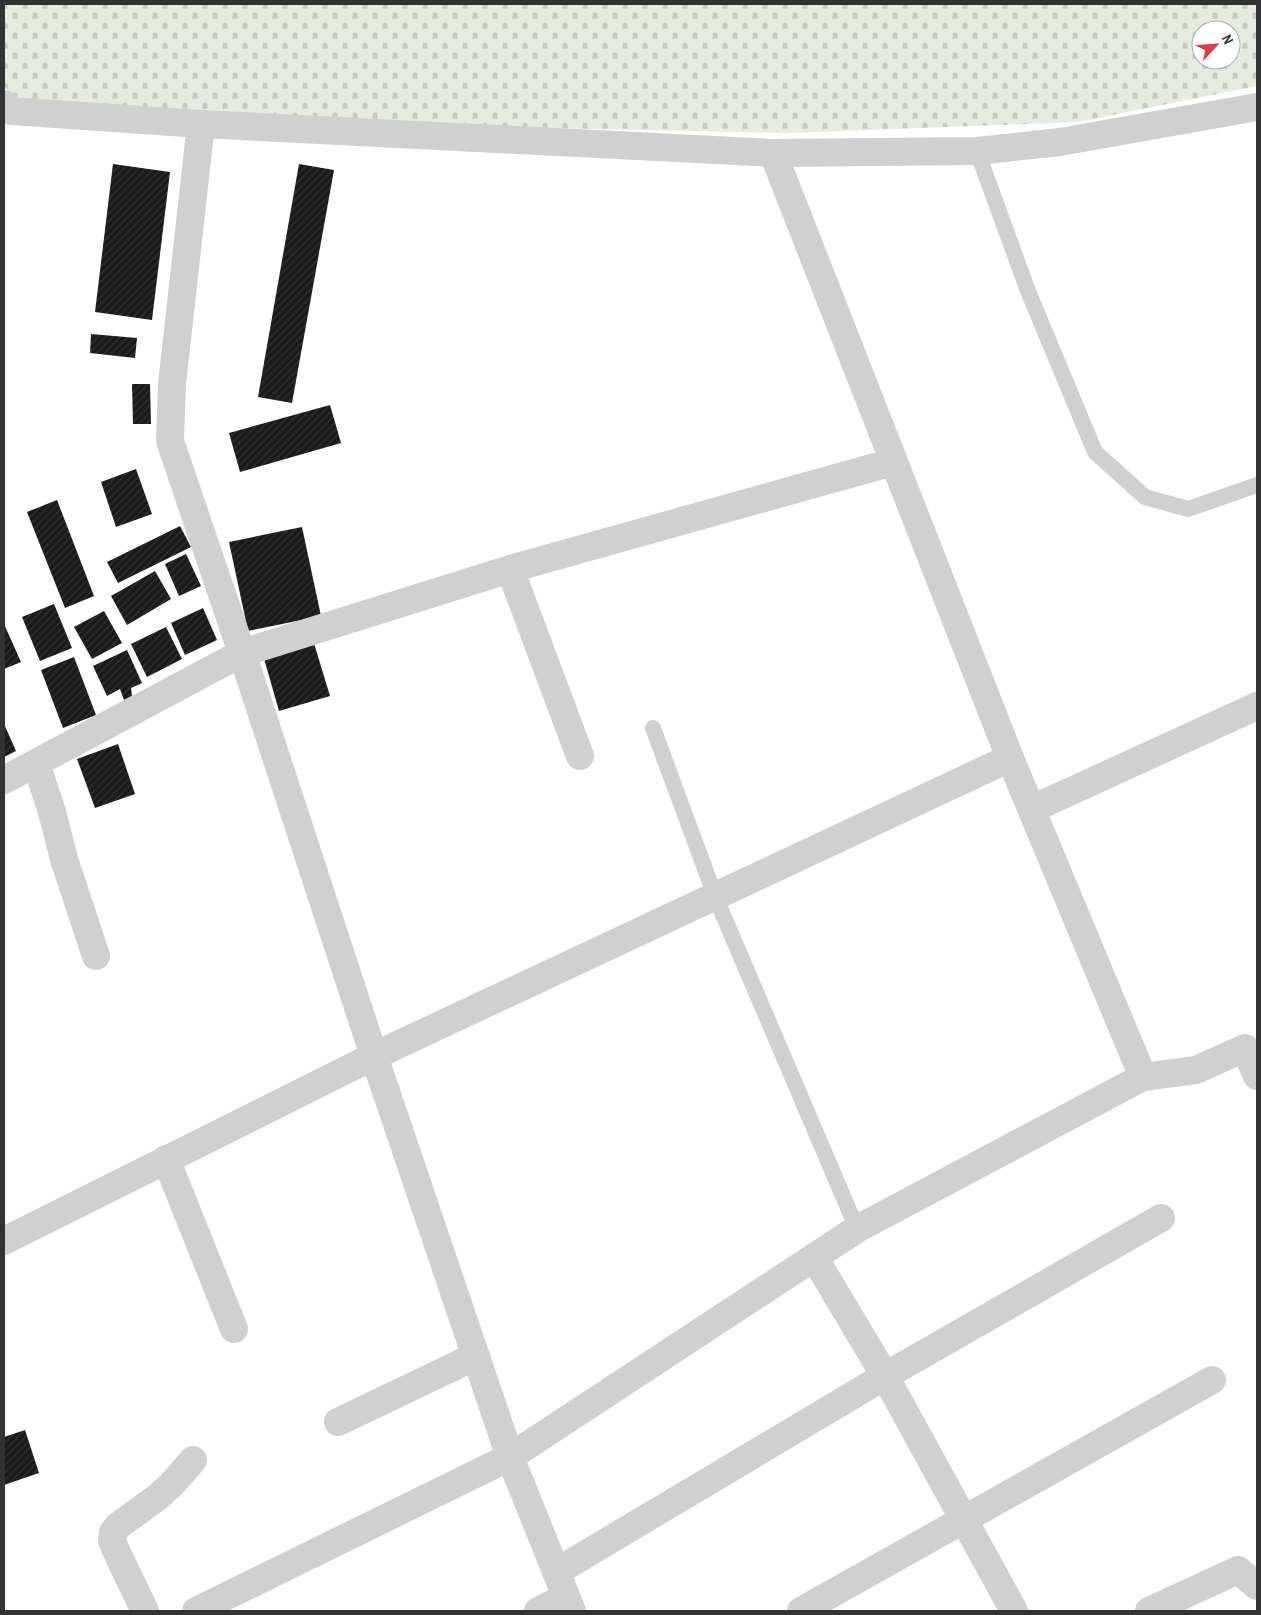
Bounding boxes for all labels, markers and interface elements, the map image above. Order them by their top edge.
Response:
north arrow [1191,20,1241,70]
text: N [1218,32,1238,47]

